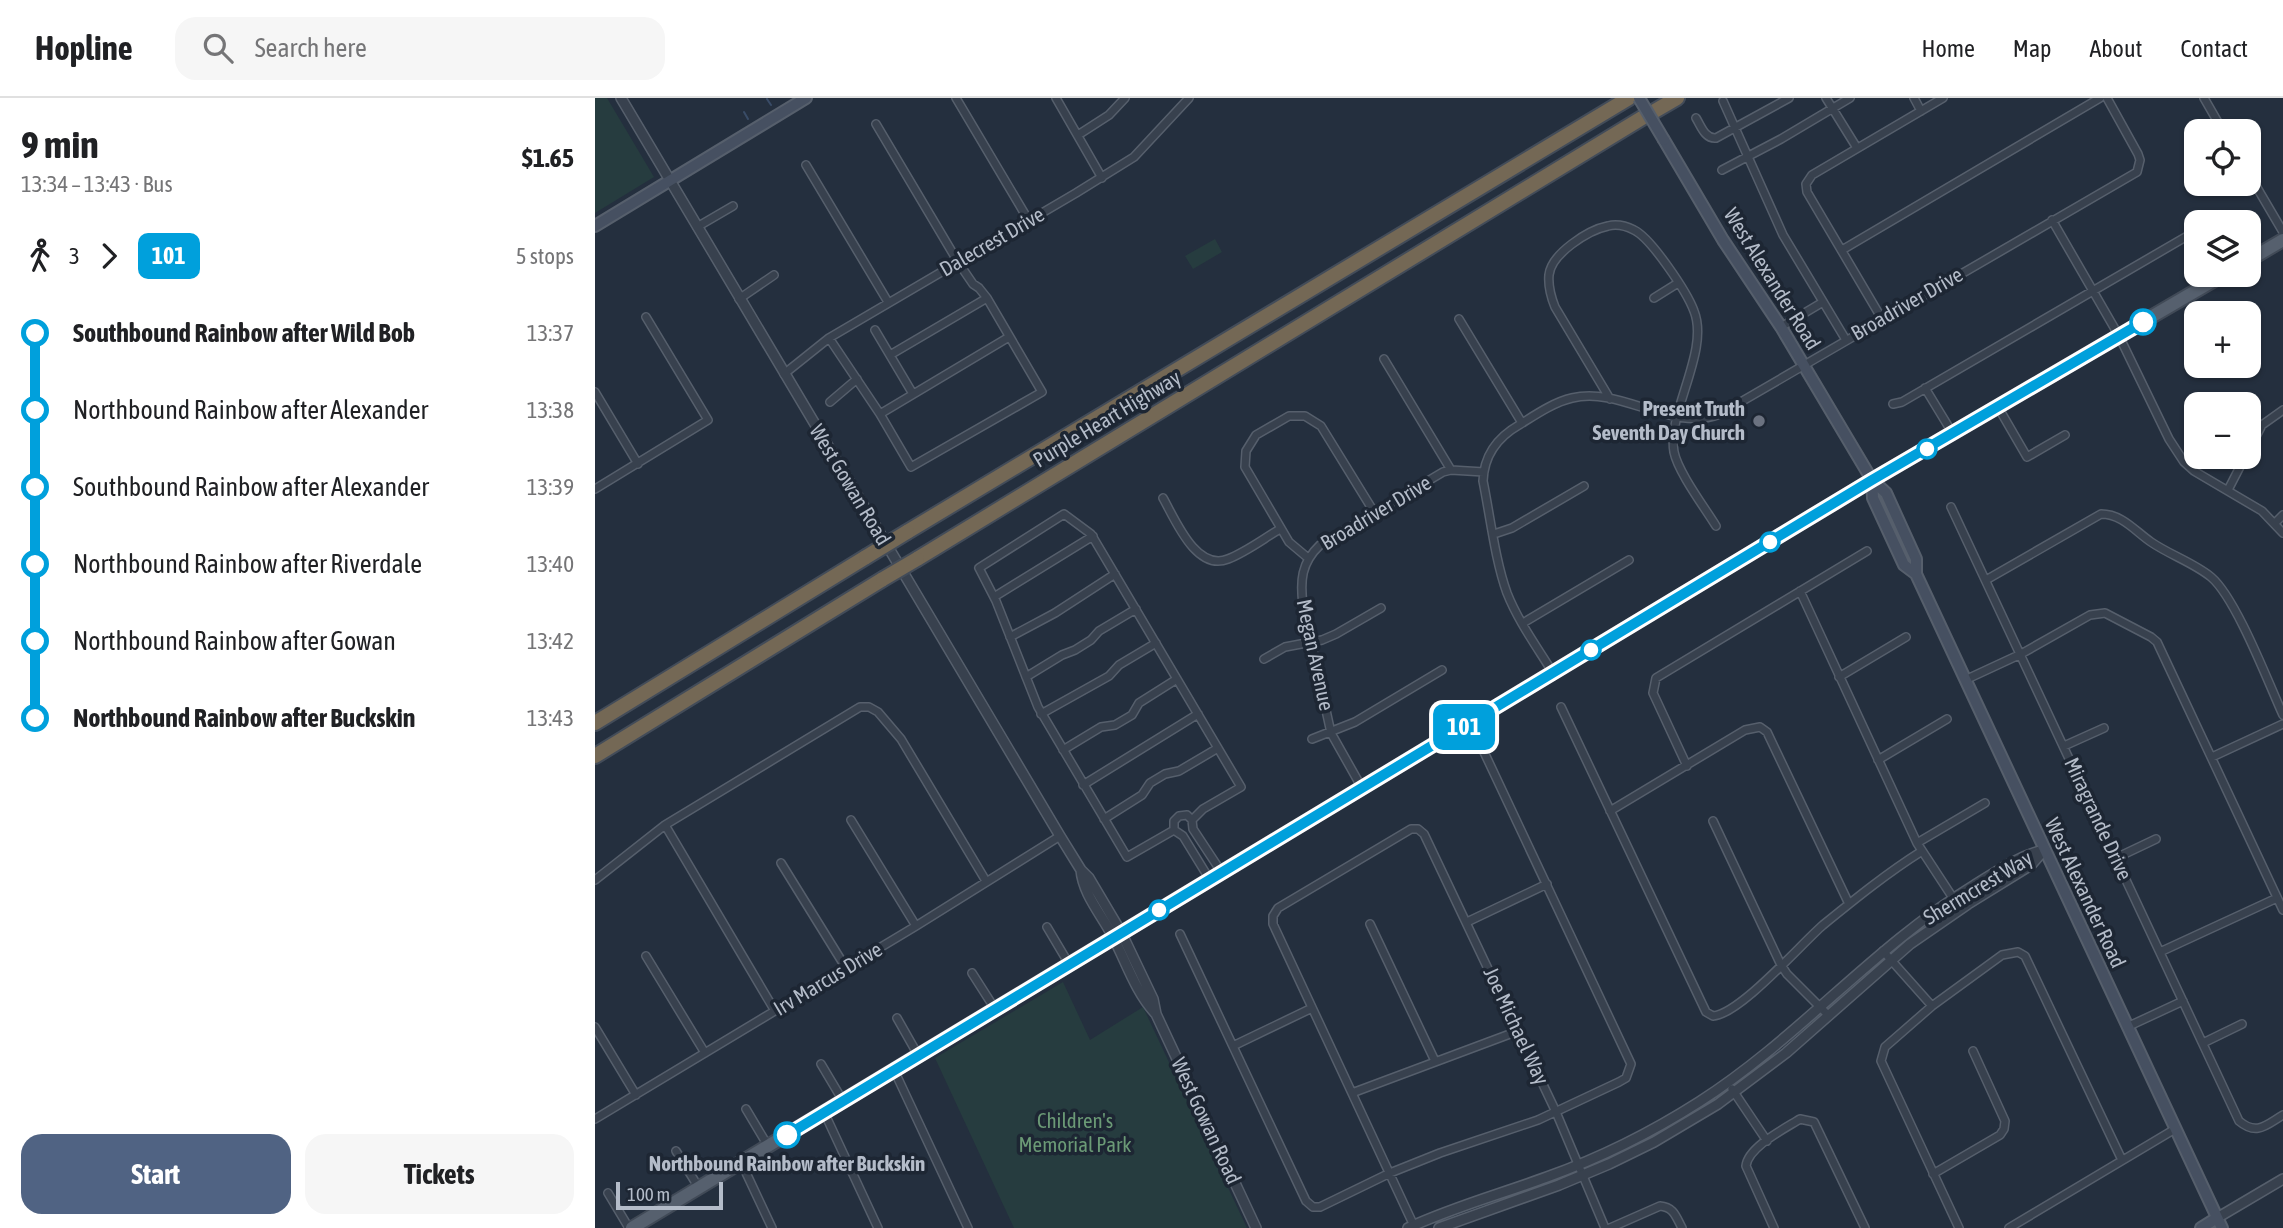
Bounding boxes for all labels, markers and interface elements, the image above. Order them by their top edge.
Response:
search box [175,17,665,80]
text: Hopline [35,29,133,67]
icon: search [199,29,237,67]
text: Search here [255,33,367,63]
text: Home [1921,35,1975,62]
text: Map [2013,35,2051,62]
text: About [2089,35,2142,62]
text: Contact [2180,35,2248,62]
map controls [2184,119,2261,469]
button: locate [2184,119,2261,196]
text: 9 min [21,123,99,166]
text: $1.65 [522,143,574,173]
text: 13:34 – 13:43 · Bus [21,171,173,197]
street label: Dalecrest Drive [935,202,1048,281]
street label: West Alexander Road [1720,203,1826,354]
button: layers [2184,210,2261,287]
icon: walk [21,237,59,275]
icon: forward [90,237,128,275]
text: 101 [152,242,186,269]
text: 3 [69,243,80,269]
text: 5 stops [516,243,574,269]
street label: Broadriver Drive [1847,262,1966,345]
button: + [2184,301,2261,378]
unlabelled marker [2130,309,2156,335]
text: Southbound Rainbow after Wild Bob [73,318,415,348]
text: 13:37 [527,320,574,346]
street label: Purple Heart Highway [1028,364,1185,472]
button: − [2184,392,2261,469]
text: Northbound Rainbow after Alexander [73,395,428,425]
place label: Present Truth Seventh Day Church [1593,396,1745,444]
text: 13:38 [527,397,574,423]
marker: Present Truth Seventh Day Church [1751,413,1767,429]
street label: West Gowan Road [805,420,896,549]
unlabelled marker [1917,439,1937,459]
street label: Broadriver Drive [1316,470,1435,555]
text: Southbound Rainbow after Alexander [73,472,429,502]
text: 13:39 [527,474,574,500]
unlabelled marker [1760,532,1780,552]
text: Northbound Rainbow after Riverdale [73,549,422,579]
text: 13:40 [527,551,574,577]
street label: Megan Avenue [1292,597,1339,713]
text: Northbound Rainbow after Gowan [73,626,396,656]
text: 13:42 [527,628,574,654]
unlabelled marker [1581,640,1601,660]
text: Northbound Rainbow after Buckskin [73,703,415,733]
line badge: 101 [1424,704,1504,750]
text: 13:43 [527,705,574,731]
text: 101 [1447,713,1481,740]
street label: Miragrande Drive [2060,754,2138,884]
street label: West Alexander Road [2041,814,2131,971]
street label: Shermcrest Way [1919,845,2037,929]
unlabelled marker [1149,900,1169,920]
street label: Irv Marcus Drive [769,936,886,1020]
street label: Joe Michael Way [1479,963,1555,1088]
street label: West Gowan Road [1167,1054,1247,1188]
park label: Children's Memorial Park [1019,1108,1131,1156]
marker: Northbound Rainbow after Buckskin [774,1122,800,1148]
button: Start [21,1134,291,1214]
button: Tickets [305,1134,574,1214]
place label: Northbound Rainbow after Buckskin [649,1151,925,1175]
scale bar [616,1179,723,1211]
text: 100 m [627,1183,670,1205]

